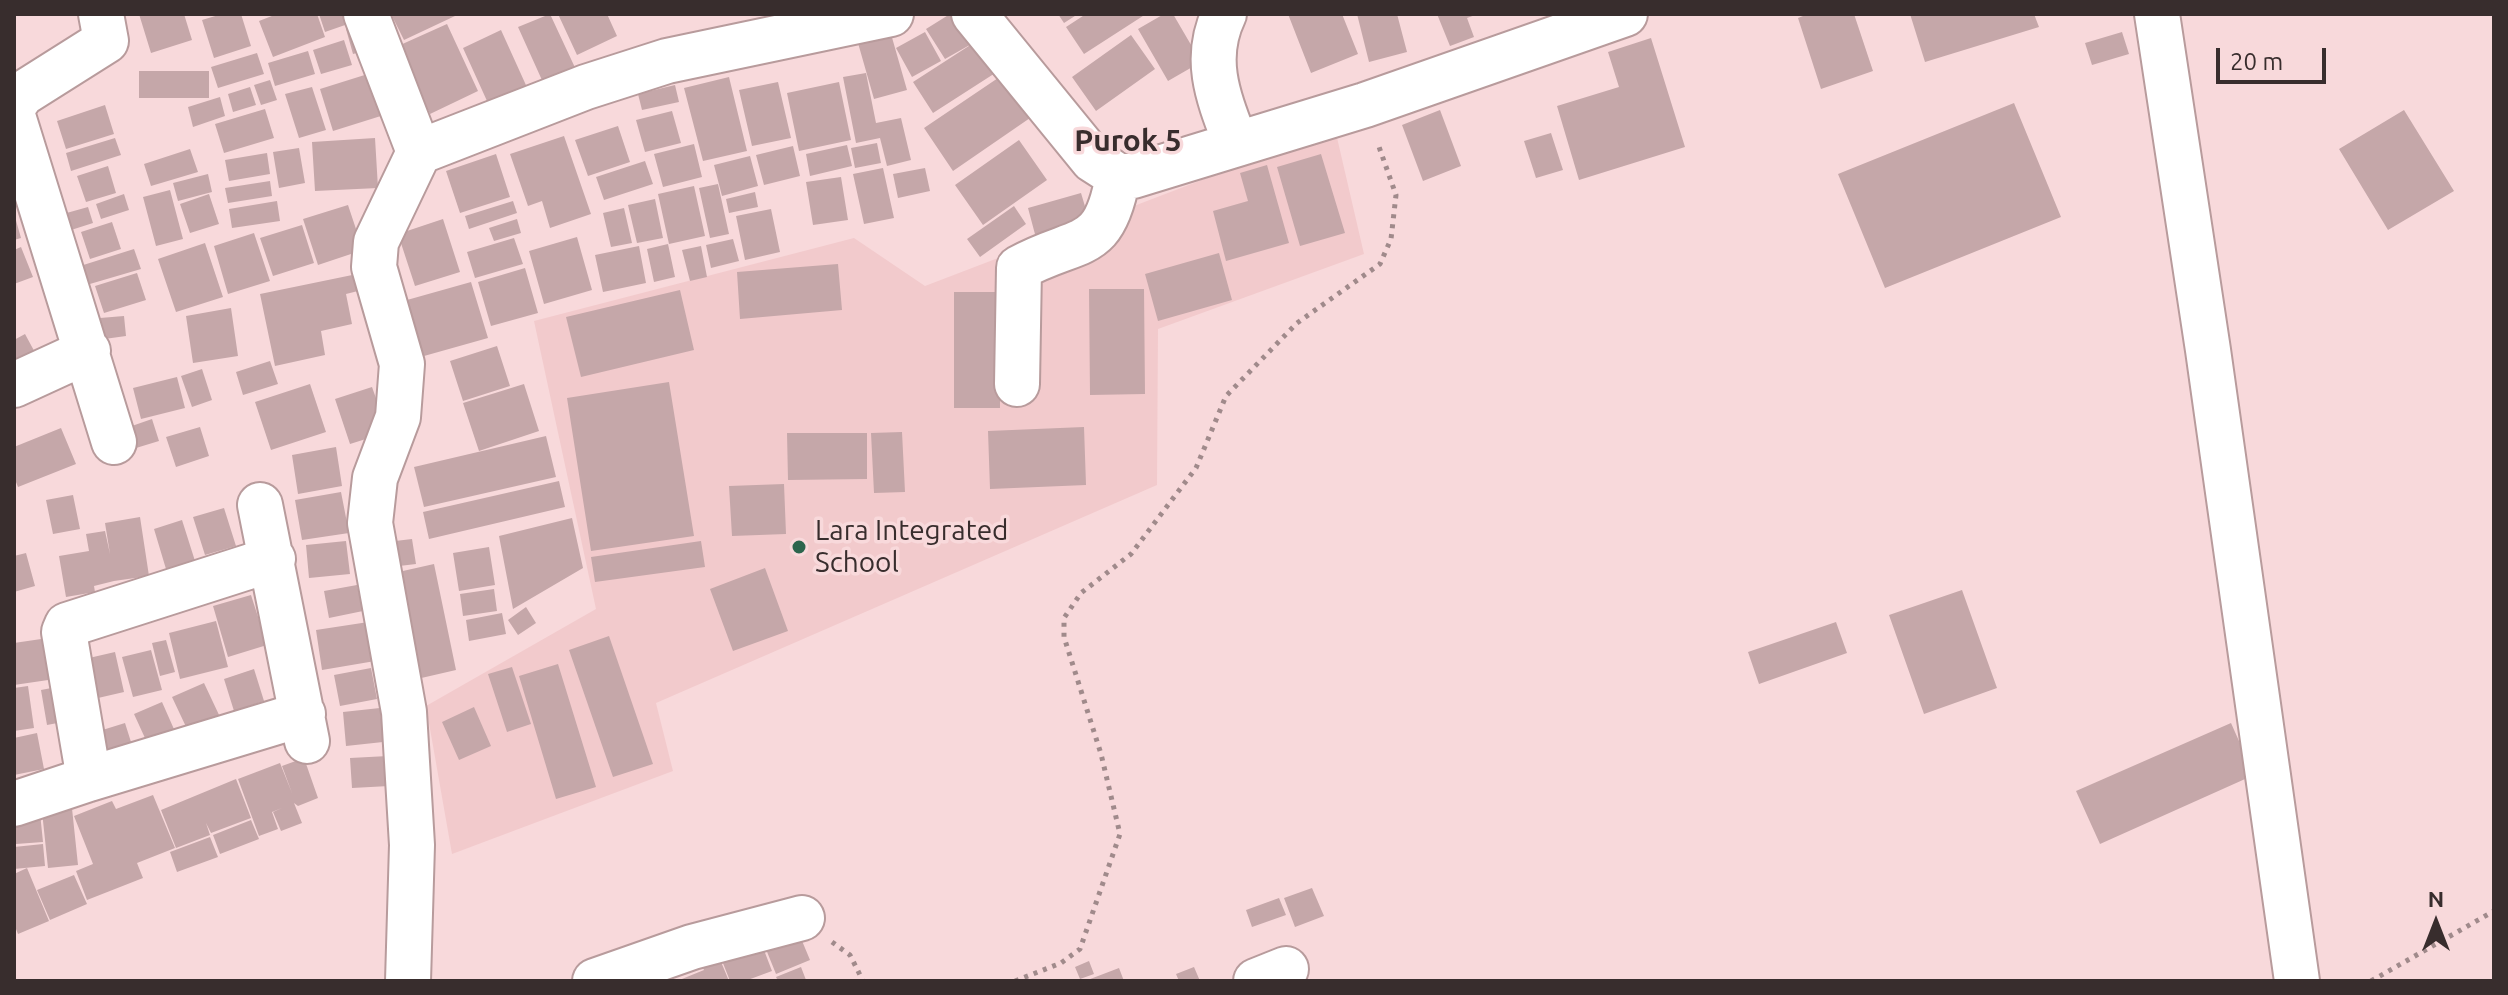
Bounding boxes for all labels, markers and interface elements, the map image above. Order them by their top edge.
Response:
scale bar [2220,32,2330,82]
text: 20 m [2230,48,2283,75]
district label: Purok 5 [1074,123,1182,159]
place label: Lara Integrated School [815,514,1008,580]
marker: Lara Integrated School [790,538,808,556]
north arrow [2396,883,2476,963]
text: N [2428,886,2444,911]

